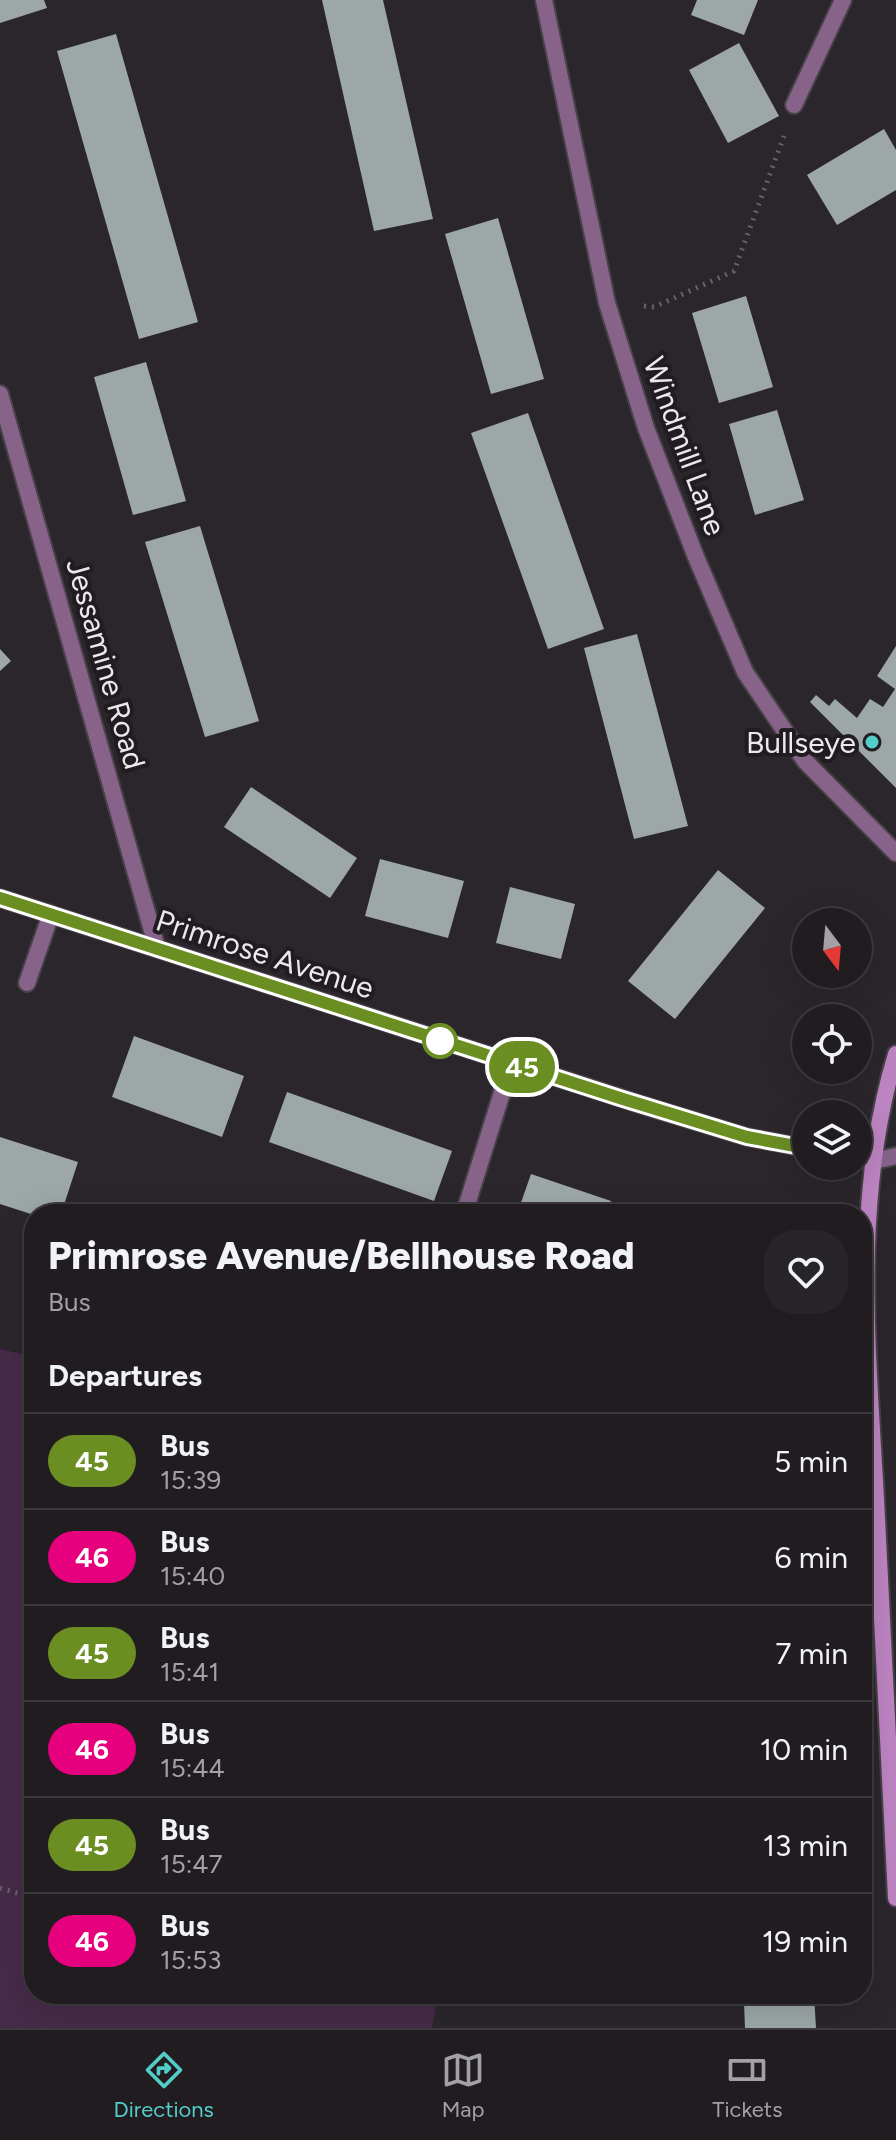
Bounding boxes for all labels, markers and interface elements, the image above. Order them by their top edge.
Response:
street label: Windmill Lane [636,352,734,540]
street label: Jessamine Road [58,555,154,773]
place label: Bullseye [746,724,856,761]
marker: Bullseye [863,733,881,751]
street label: Primrose Avenue [152,901,378,1007]
north arrow [792,908,872,988]
map controls [792,908,872,1180]
button: locate [792,1004,872,1084]
unlabelled marker [423,1024,457,1058]
line badge: 45 [486,1041,558,1093]
text: 45 [505,1050,539,1084]
button: layers [792,1100,872,1180]
button: heart [764,1230,848,1314]
text: Primrose Avenue/Bellhouse Road [48,1233,635,1279]
text: Bus [48,1286,91,1318]
text: Departures [48,1357,202,1394]
text: Bus [160,1427,209,1464]
text: 5 min [774,1443,848,1480]
text: 45 [75,1444,109,1478]
text: 15:39 [160,1464,221,1496]
text: Bus [160,1523,209,1560]
text: 6 min [774,1539,848,1576]
text: 46 [75,1540,109,1574]
text: 15:40 [160,1560,225,1592]
text: Bus [160,1619,209,1656]
text: 7 min [775,1635,848,1672]
text: 45 [75,1636,109,1670]
text: 15:41 [160,1656,219,1688]
text: Bus [160,1715,209,1752]
text: 10 min [760,1731,848,1768]
text: 46 [75,1732,109,1766]
text: 15:44 [160,1752,225,1784]
text: Bus [160,1811,209,1848]
text: 13 min [763,1827,848,1864]
text: 45 [75,1828,109,1862]
text: 15:47 [160,1848,222,1880]
text: Bus [160,1907,209,1944]
text: 19 min [762,1923,848,1960]
text: 46 [75,1924,109,1958]
text: 15:53 [160,1944,221,1976]
tab: Directions [114,2048,214,2123]
tab: Map [441,2048,485,2123]
tab: Tickets [712,2048,782,2123]

